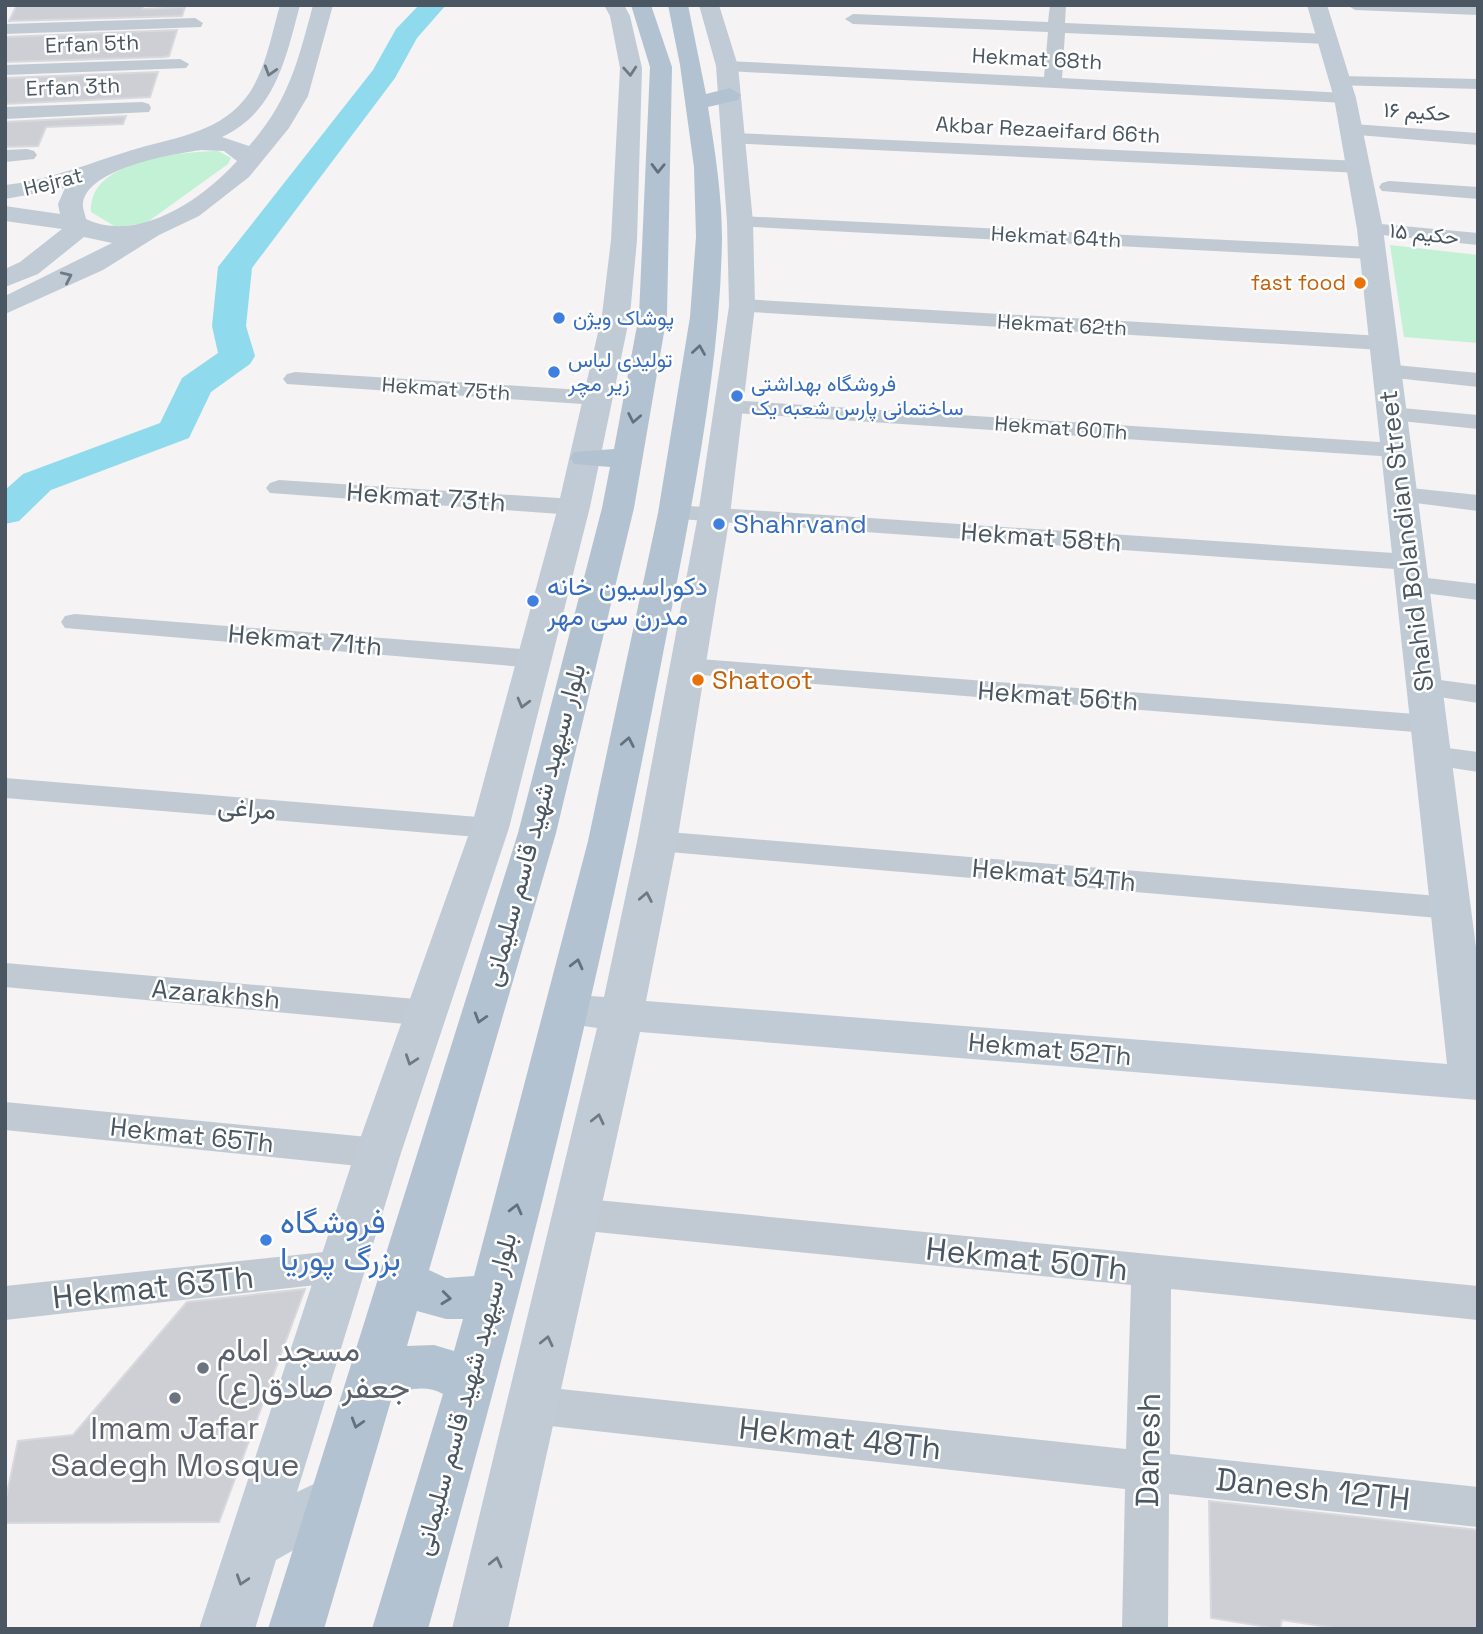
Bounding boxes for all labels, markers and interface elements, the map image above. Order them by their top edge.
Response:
street label: Erfan 5th [44,28,140,59]
street label: Hekmat 68th [971,42,1103,75]
one-way arrow [264,64,279,76]
one-way arrow [622,66,637,77]
street label: Erfan 3th [25,71,121,102]
street label: حکیم ۱۶ [1382,96,1452,128]
street label: Akbar Rezaeifard 66th [935,110,1161,149]
street label: Hejrat [20,161,85,202]
one-way arrow [650,163,665,174]
street label: حکیم ۱۵ [1388,216,1460,252]
street label: Hekmat 64th [990,220,1122,253]
place label: fast food [1251,269,1346,296]
one-way arrow [60,271,72,285]
marker: fast food [1352,275,1368,291]
place label: پوشاک ویژن [573,304,674,332]
street label: Hekmat 62th [996,308,1128,341]
marker: پوشاک ویژن [551,310,567,326]
one-way arrow [691,344,706,356]
place label: تولیدی لباس زیر مچر [567,346,672,398]
marker: تولیدی لباس زیر مچر [546,364,562,380]
place label: فروشگاه بهداشتی ساختمانی پارس شعبه یک [751,370,963,422]
street label: Hekmat 75th [381,371,511,406]
marker: فروشگاه بهداشتی ساختمانی پارس شعبه یک [729,388,745,404]
street label: Shahid Bolandian Street [1371,388,1441,694]
street label: Hekmat 60Th [993,409,1129,446]
one-way arrow [627,412,642,424]
street label: Hekmat 73th [345,474,507,520]
place label: Shahrvand [733,507,867,541]
street label: Hekmat 58th [959,514,1123,560]
marker: Shahrvand [711,516,727,532]
place label: دکوراسیون خانه مدرن سی مهر [546,569,708,633]
marker: دکوراسیون خانه مدرن سی مهر [525,593,541,609]
street label: Hekmat 71th [226,616,384,664]
street label: بلوار سپهبد شهید قاسم سلیمانی [475,660,594,990]
place label: Shatoot [712,663,813,697]
marker: Shatoot [690,672,706,688]
street label: Hekmat 56th [977,673,1139,719]
one-way arrow [517,697,531,709]
one-way arrow [619,736,634,748]
street label: مراغی [216,789,278,827]
street label: Hekmat 54Th [971,851,1137,899]
one-way arrow [637,891,652,903]
one-way arrow [569,958,583,970]
street label: Azarakhsh [150,971,282,1017]
one-way arrow [474,1012,489,1024]
street label: Hekmat 52Th [967,1025,1133,1073]
one-way arrow [405,1054,419,1066]
street label: Hekmat 65Th [109,1110,275,1160]
one-way arrow [589,1113,604,1125]
place label: فروشگاه بزرگ پوریا [280,1202,401,1281]
one-way arrow [508,1203,522,1215]
street label: Hekmat 50Th [924,1228,1130,1290]
street label: بلوار سپهبد شهید قاسم سلیمانی [406,1229,525,1559]
marker: فروشگاه بزرگ پوریا [258,1232,274,1248]
street label: Hekmat 63Th [50,1257,256,1317]
one-way arrow [441,1290,452,1305]
place label: مسجد امام جعفر صادق(ع) [217,1330,410,1409]
one-way arrow [539,1335,553,1347]
marker: مسجد امام جعفر صادق(ع) [195,1360,211,1376]
marker: Imam Jafar Sadegh Mosque [167,1390,183,1406]
street label: Danesh [1127,1392,1169,1508]
street label: Hekmat 48Th [737,1407,943,1469]
place label: Imam Jafar Sadegh Mosque [51,1408,299,1485]
one-way arrow [351,1417,366,1429]
street label: Danesh 12TH [1214,1459,1412,1519]
one-way arrow [487,1556,502,1568]
one-way arrow [236,1573,251,1585]

